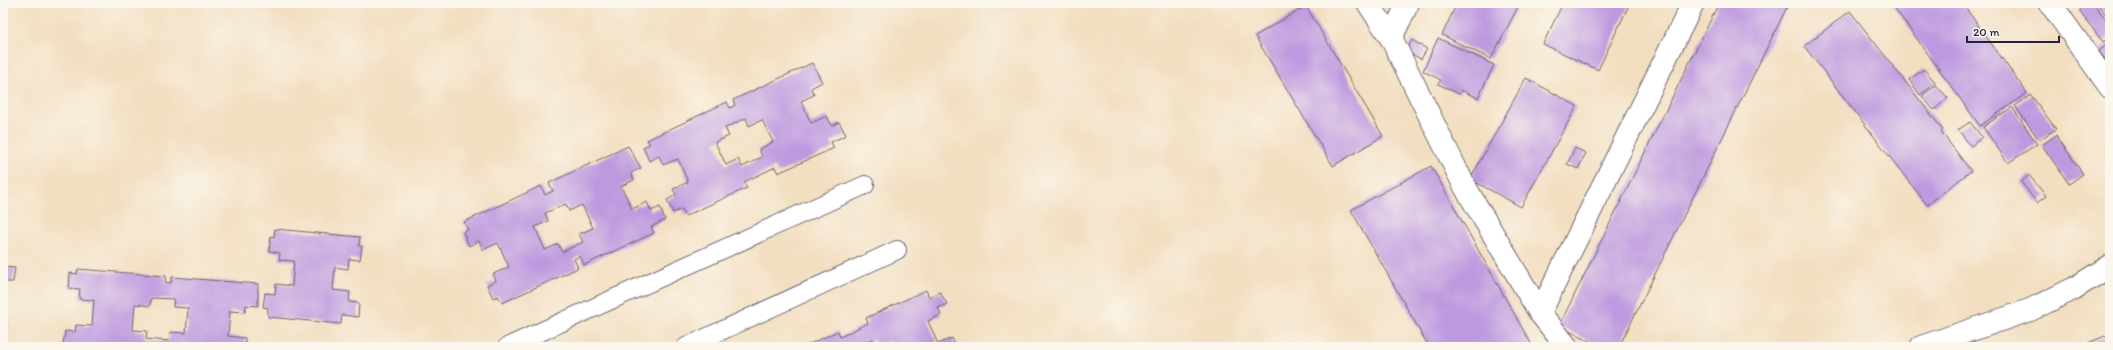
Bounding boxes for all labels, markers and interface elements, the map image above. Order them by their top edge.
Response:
scale bar [1967,18,2059,44]
text: 20 m [1973,25,2000,39]

